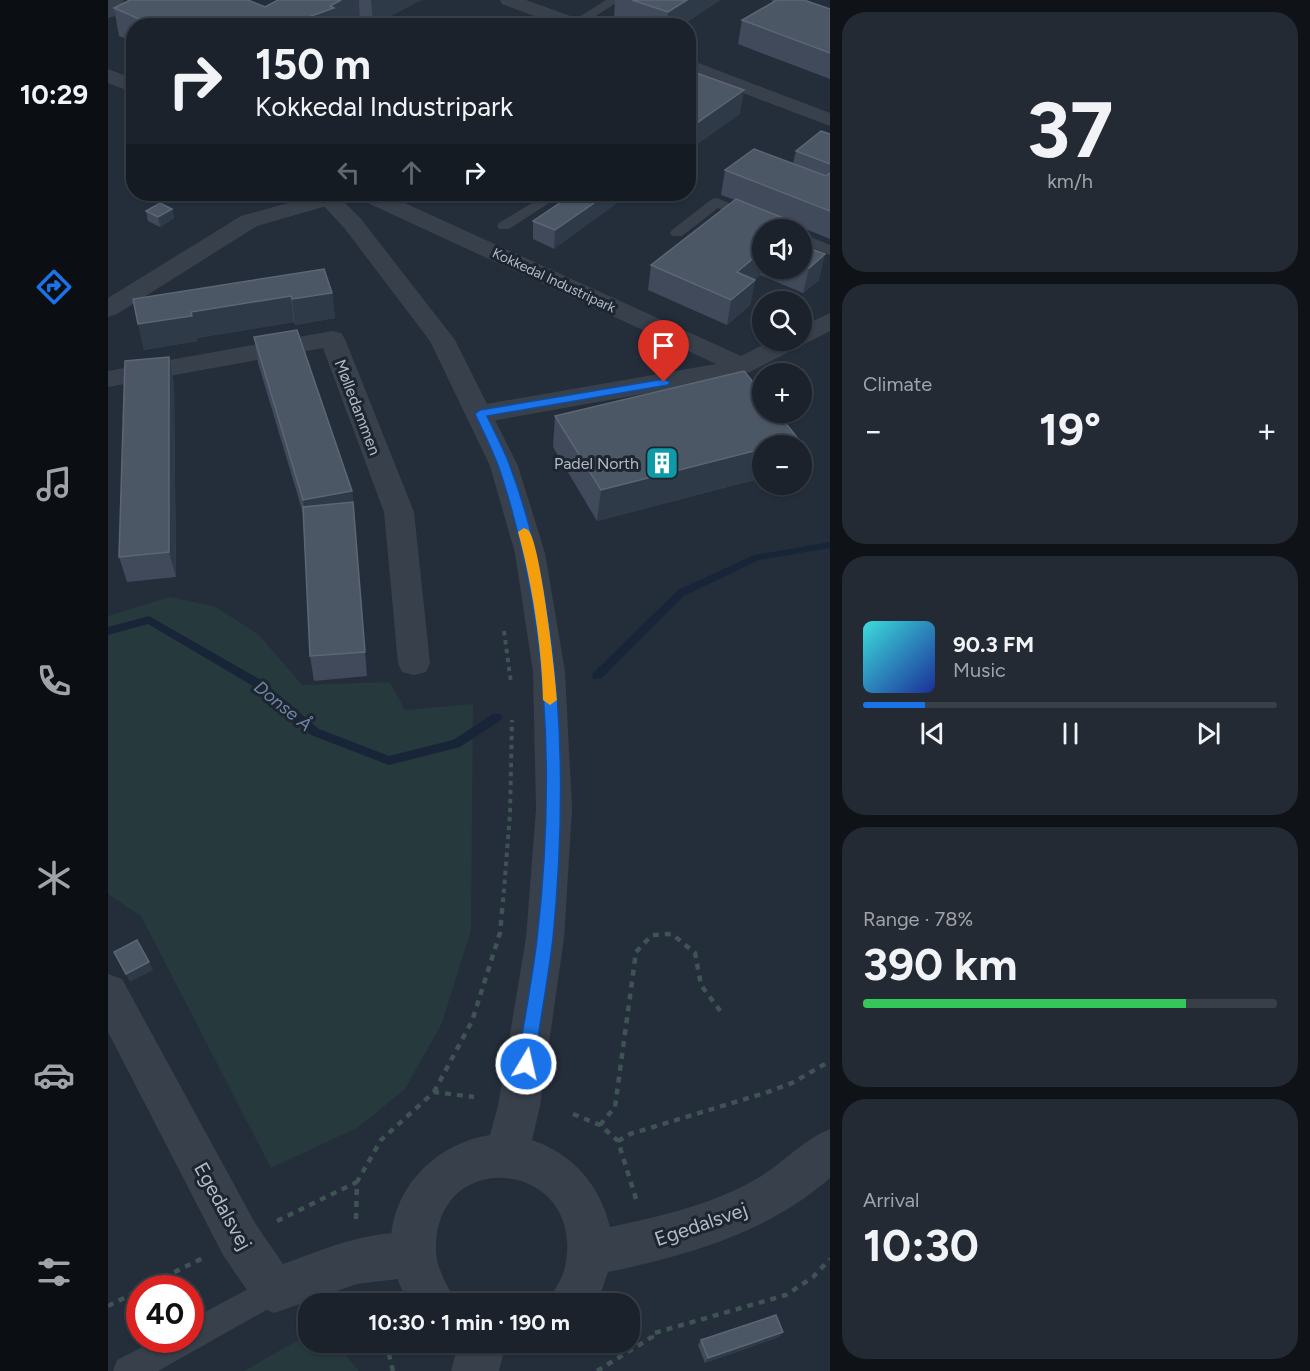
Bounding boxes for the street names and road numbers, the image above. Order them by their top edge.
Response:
street label: Kokkedal Industripark [490,244,618,317]
street label: Mølledammen [331,357,385,458]
street label: Egedalsvej [189,1158,257,1254]
street label: Egedalsvej [651,1197,751,1251]

